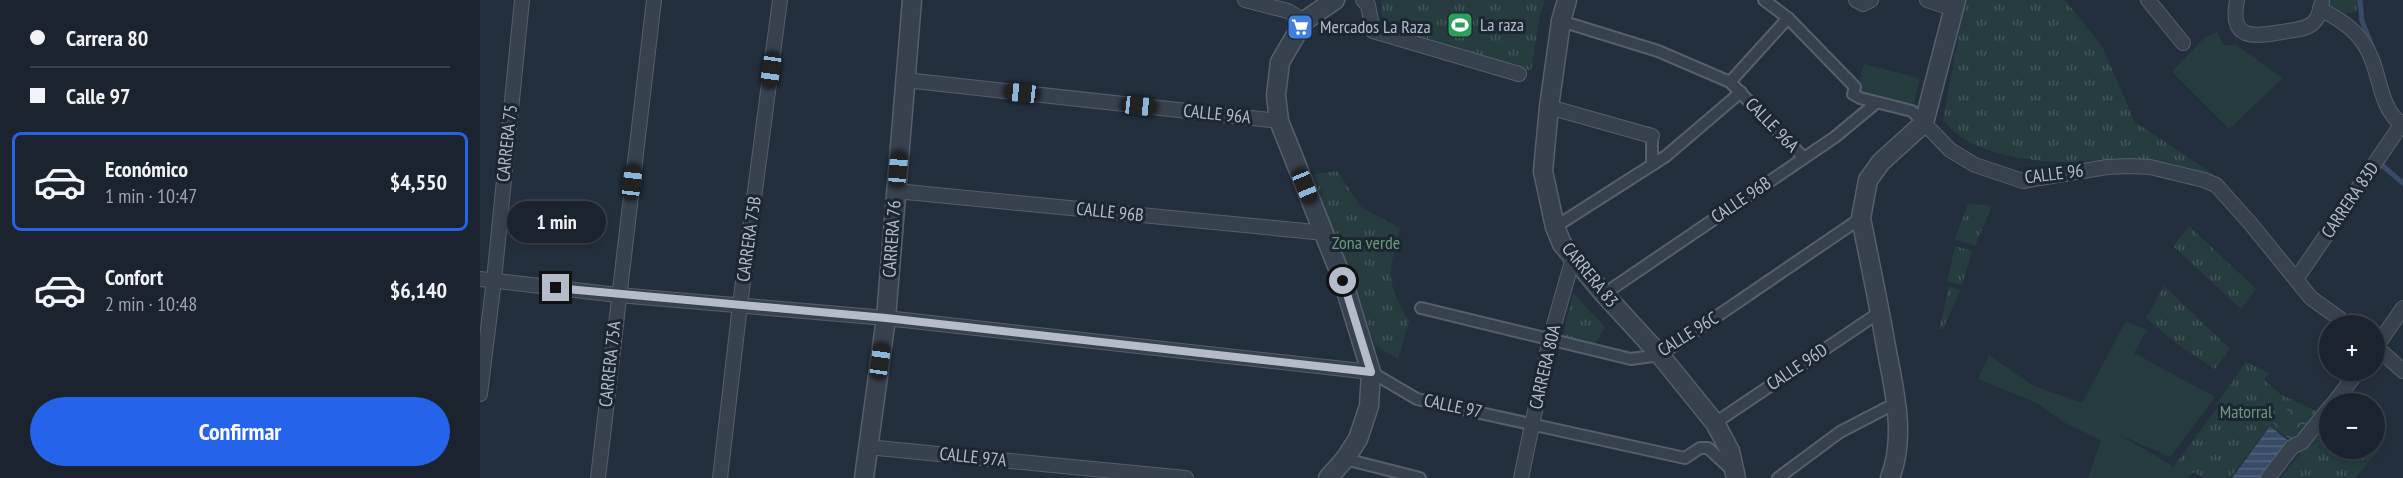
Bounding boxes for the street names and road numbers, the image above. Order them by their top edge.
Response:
street label: CALLE 96A [1741,92,1804,157]
street label: CALLE 96A [1182,99,1252,129]
street label: CARRERA 75 [491,103,522,183]
street label: CARRERA 83D [2316,157,2383,242]
street label: CALLE 96 [2023,158,2085,189]
street label: CALLE 96B [1706,171,1775,228]
street label: CARRERA 75B [731,195,766,283]
street label: CALLE 96B [1075,197,1145,226]
street label: CARRERA 76 [877,200,906,278]
street label: CARRERA 83 [1557,237,1624,312]
street label: CALLE 96C [1653,306,1722,361]
street label: CARRERA 75A [594,320,625,408]
street label: CARRERA 80A [1524,322,1565,411]
street label: CALLE 96D [1762,338,1832,395]
street label: CALLE 97 [1422,388,1484,423]
street label: CALLE 97A [938,442,1008,472]

